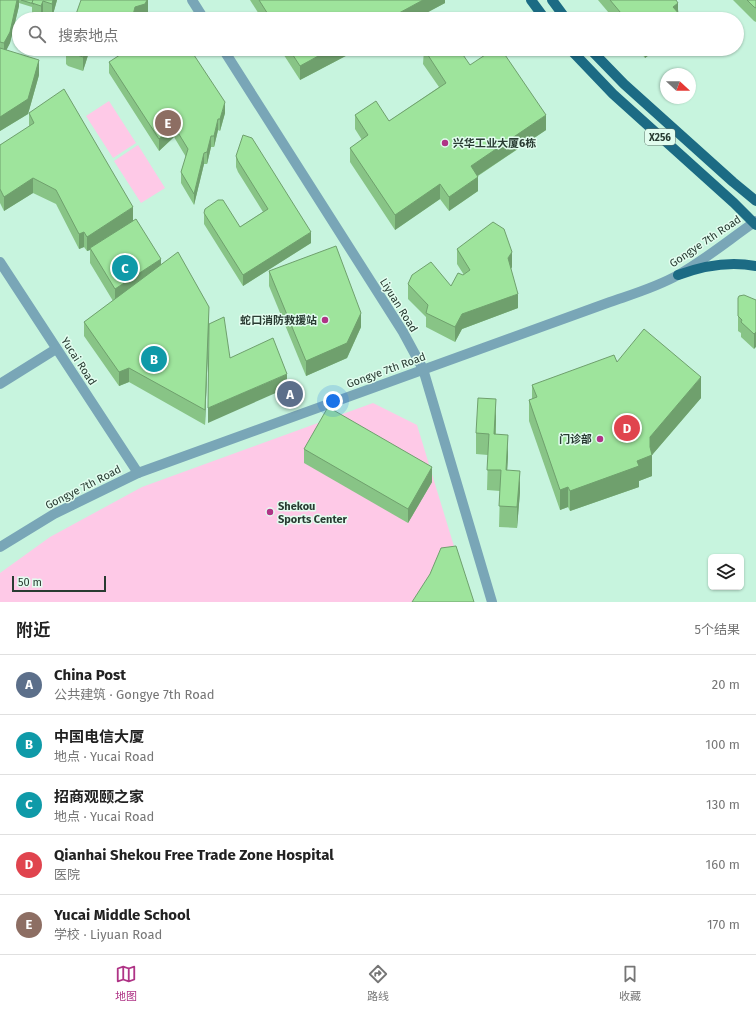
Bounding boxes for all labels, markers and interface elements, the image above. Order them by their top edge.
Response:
search box [12,12,744,56]
icon: search [26,23,48,45]
text: 搜索地点 [58,27,118,45]
north arrow [660,68,696,104]
pin: E [155,108,181,138]
road number: X256 [645,129,675,145]
place label: 兴华工业大厦6栋 [453,137,536,150]
marker: 兴华工业大厦6栋 [440,138,450,148]
street label: Gongye 7th Road [667,213,743,270]
pin: C [112,253,138,283]
street label: Liyuan Road [377,276,420,335]
place label: 蛇口消防救援站 [240,314,317,327]
marker: 蛇口消防救援站 [320,315,330,325]
street label: Yucai Road [58,335,99,388]
pin: B [141,344,167,374]
street label: Gongye 7th Road [345,350,428,391]
pin: A [277,379,303,409]
your location [323,391,343,411]
pin: D [614,413,640,443]
place label: 门诊部 [559,433,592,446]
marker: 门诊部 [595,434,605,444]
street label: Gongye 7th Road [43,463,123,512]
place label: Shekou Sports Center [278,500,348,526]
marker: Shekou Sports Center [265,507,275,517]
map controls [708,554,744,590]
button: layers [708,554,744,590]
scale bar [12,574,106,593]
text: 50 m [18,576,42,589]
text: 附近 [16,620,50,641]
text: 5个结果 [694,622,740,637]
text: China Post [54,666,126,684]
text: A [25,677,33,692]
text: 20 m [712,677,740,692]
text: 公共建筑 · Gongye 7th Road [54,687,215,702]
text: 中国电信大厦 [54,728,144,746]
text: B [25,737,33,752]
text: 100 m [705,737,740,752]
text: 地点 · Yucai Road [54,749,154,764]
text: 招商观颐之家 [54,788,144,806]
text: C [25,797,33,812]
text: 130 m [706,797,740,812]
text: 地点 · Yucai Road [54,809,154,824]
text: Qianhai Shekou Free Trade Zone Hospital [54,846,334,864]
text: D [25,857,33,872]
text: 160 m [706,857,740,872]
text: 医院 [54,867,80,882]
text: Yucai Middle School [54,906,190,924]
text: E [26,917,32,932]
text: 170 m [707,917,740,932]
text: 学校 · Liyuan Road [54,927,162,942]
tab: 地图 [115,963,137,1003]
tab: 路线 [367,963,389,1003]
tab: 收藏 [619,963,641,1003]

